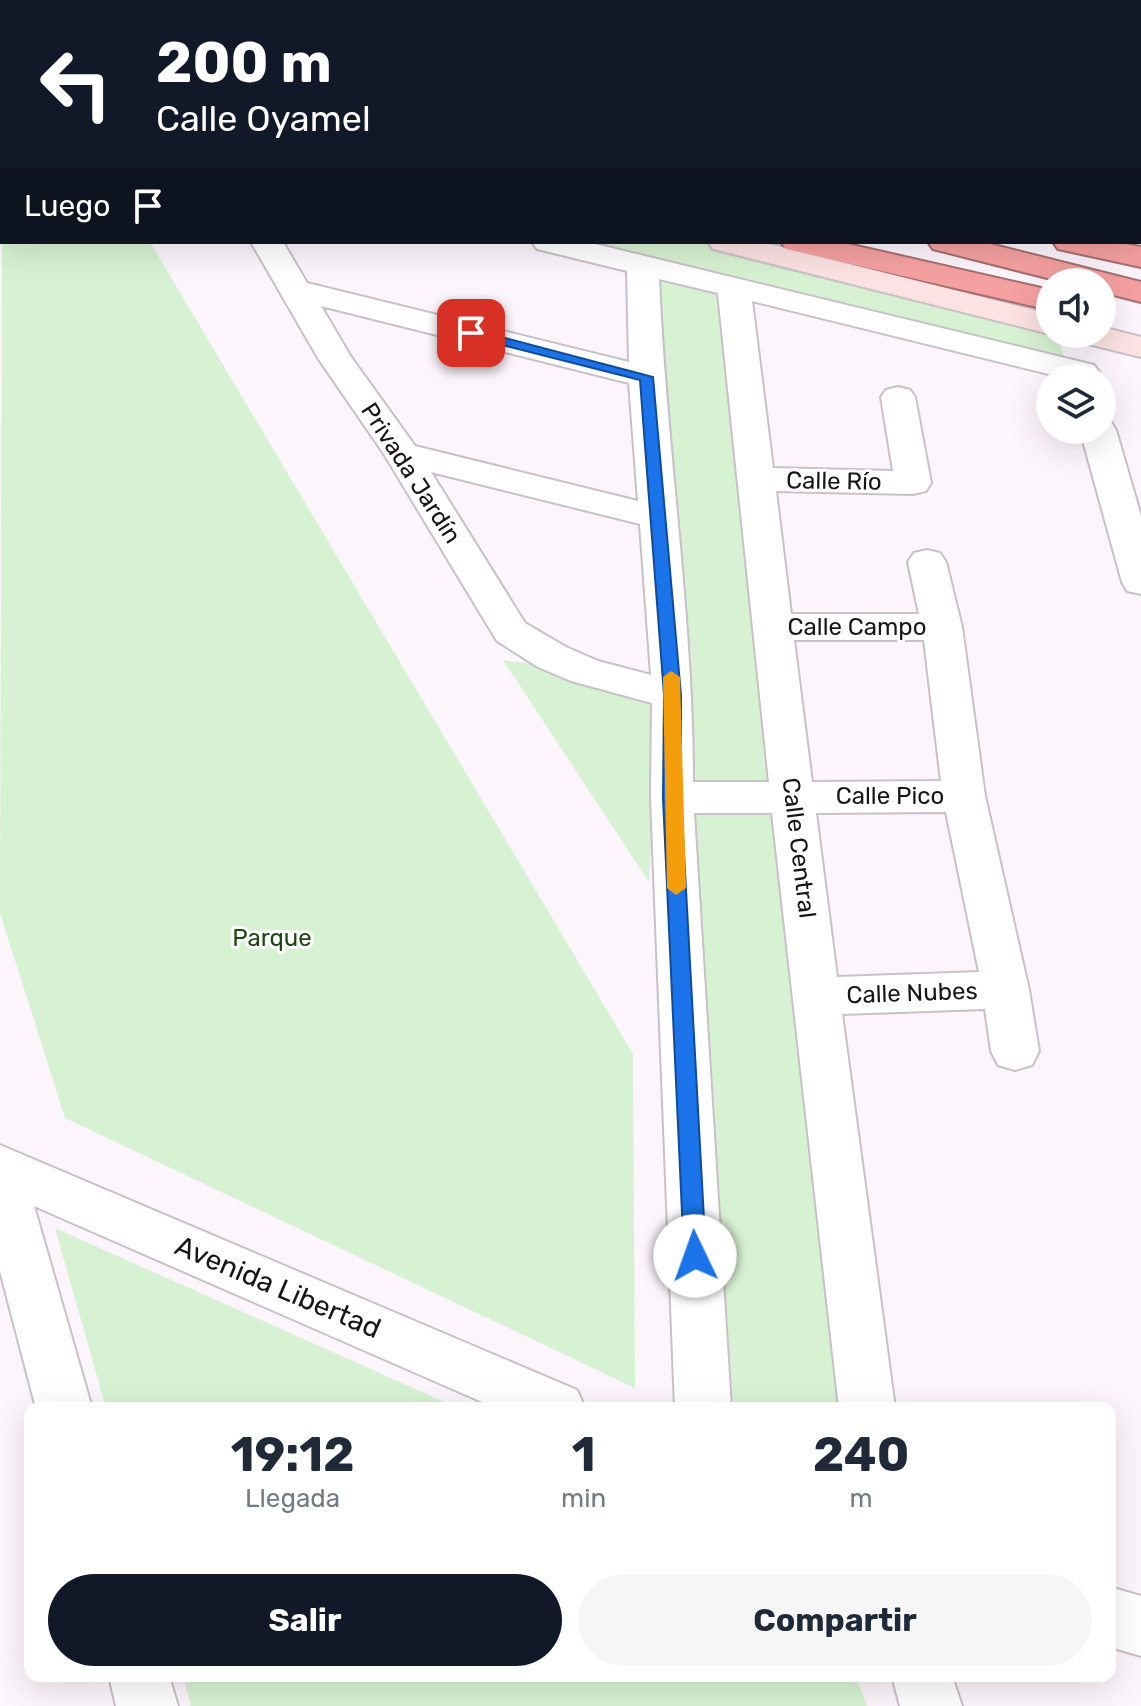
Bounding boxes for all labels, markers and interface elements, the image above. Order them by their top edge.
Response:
text: 200 m [156,30,332,96]
icon: left [24,32,128,136]
text: Calle Oyamel [156,97,371,140]
icon: arrive [126,184,170,228]
text: Luego [24,188,110,224]
map controls [1036,268,1116,444]
button: sound [1036,268,1116,348]
pin [437,299,505,367]
icon: arrive [449,311,493,355]
button: layers [1036,364,1116,444]
street label: Privada Jardín [355,398,467,548]
street label: Calle Río [786,466,882,496]
street label: Calle Campo [788,613,926,641]
street label: Calle Central [776,776,822,920]
street label: Calle Pico [836,782,944,810]
park label: Parque [232,924,312,952]
street label: Calle Nubes [846,977,978,1009]
position arrow [653,1214,737,1298]
street label: Avenida Libertad [170,1229,386,1345]
text: 19:12 [231,1426,354,1483]
text: 1 [572,1426,596,1483]
text: 240 [813,1426,909,1483]
text: Llegada [245,1483,340,1514]
text: min [561,1483,606,1514]
text: m [850,1483,873,1514]
button: Salir [48,1574,562,1666]
button: Compartir [578,1574,1092,1666]

